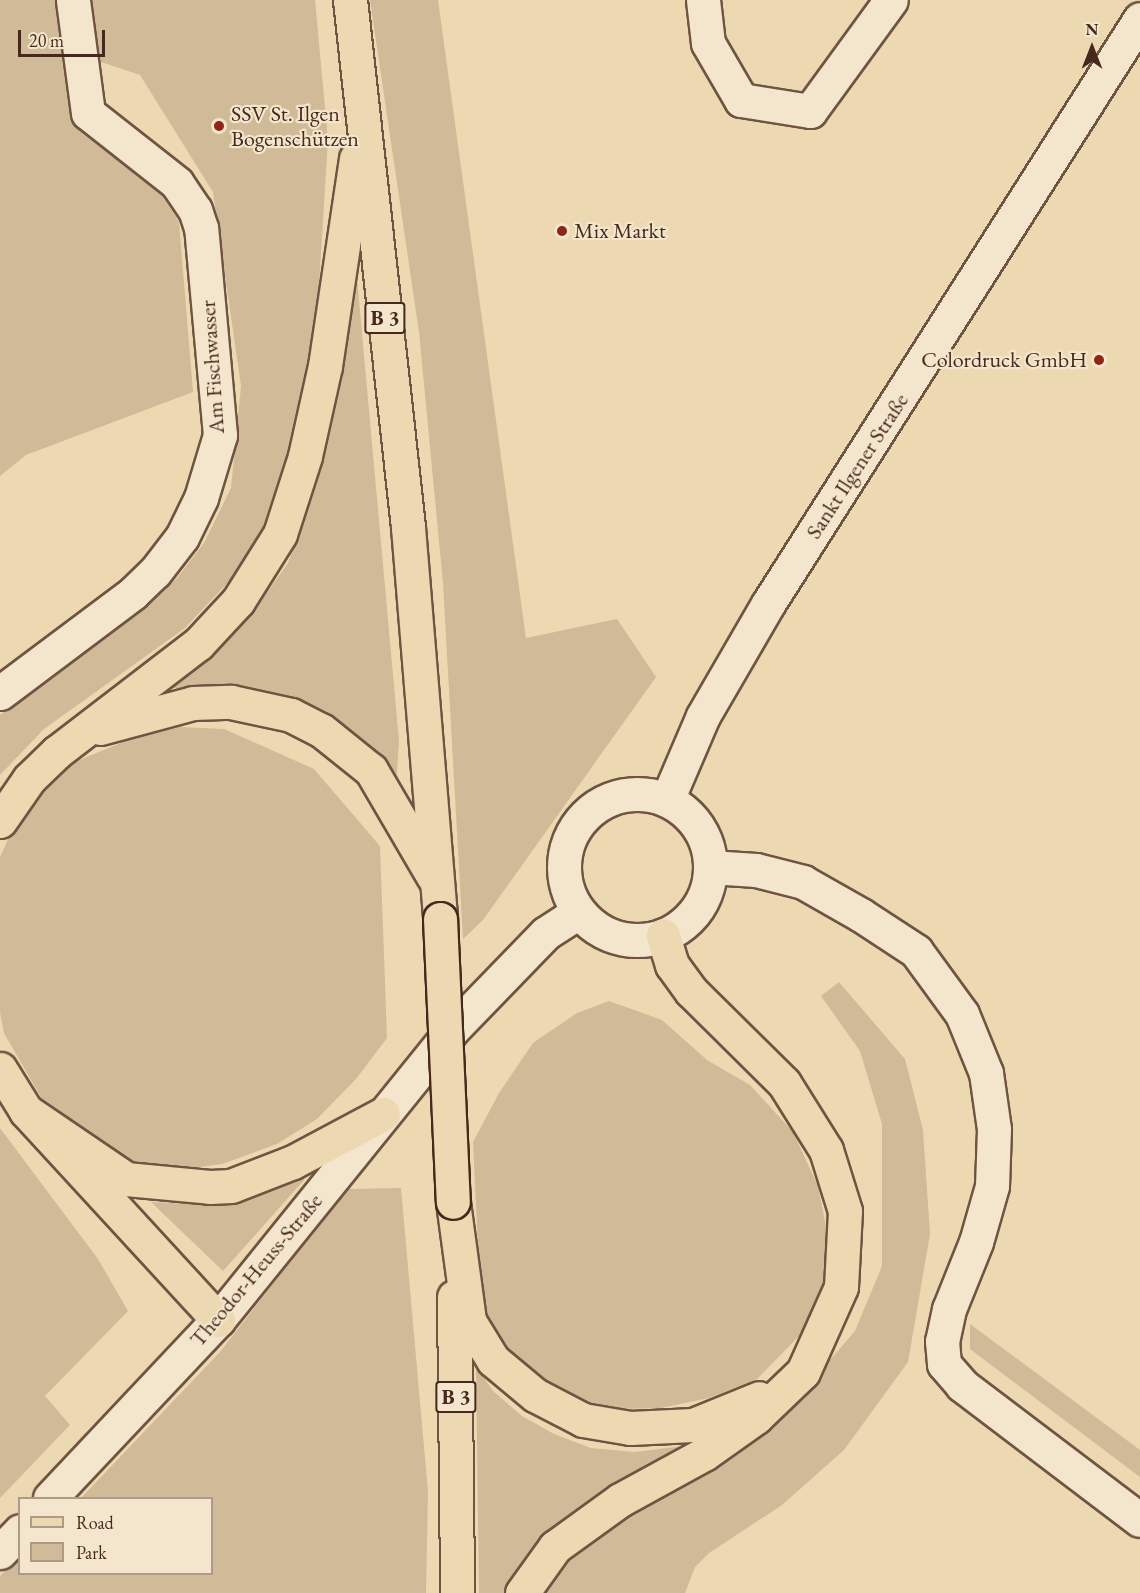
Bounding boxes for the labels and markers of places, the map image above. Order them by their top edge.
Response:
place label: SSV St. Ilgen Bogenschützen [231,100,359,152]
marker: SSV St. Ilgen Bogenschützen [212,119,226,133]
place label: Mix Markt [574,218,666,244]
marker: Mix Markt [555,224,569,238]
place label: Colordruck GmbH [921,347,1087,373]
marker: Colordruck GmbH [1092,353,1106,367]

